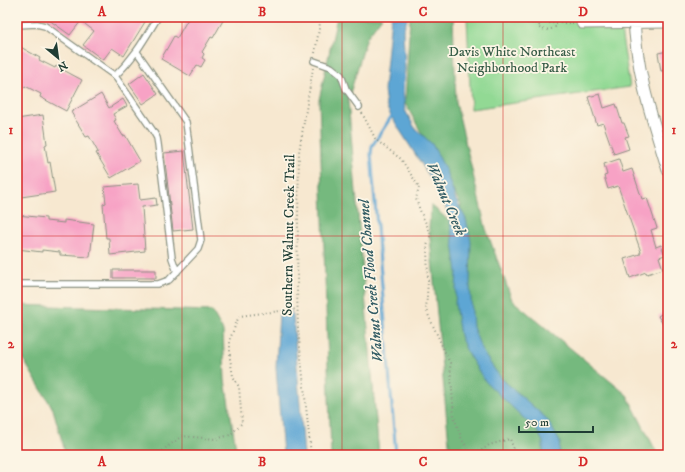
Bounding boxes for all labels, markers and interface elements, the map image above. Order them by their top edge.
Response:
text: A [97,4,107,20]
text: B [258,4,266,20]
text: C [419,4,428,20]
text: D [578,4,588,20]
north arrow [38,38,78,78]
park label: Davis White Northeast Neighborhood Park [448,43,576,77]
text: N [55,58,70,74]
text: 1 [9,122,14,138]
text: 1 [672,122,677,138]
street label: Southern Walnut Creek Trail [279,153,299,316]
water label: Walnut Creek [422,159,470,239]
water label: Walnut Creek Flood Channel [354,197,388,363]
text: 2 [8,336,15,352]
text: 2 [671,336,678,352]
scale bar [519,408,593,434]
text: 50 m [525,415,549,430]
text: A [97,454,107,470]
text: B [258,454,266,470]
text: C [419,454,428,470]
text: D [578,454,588,470]

